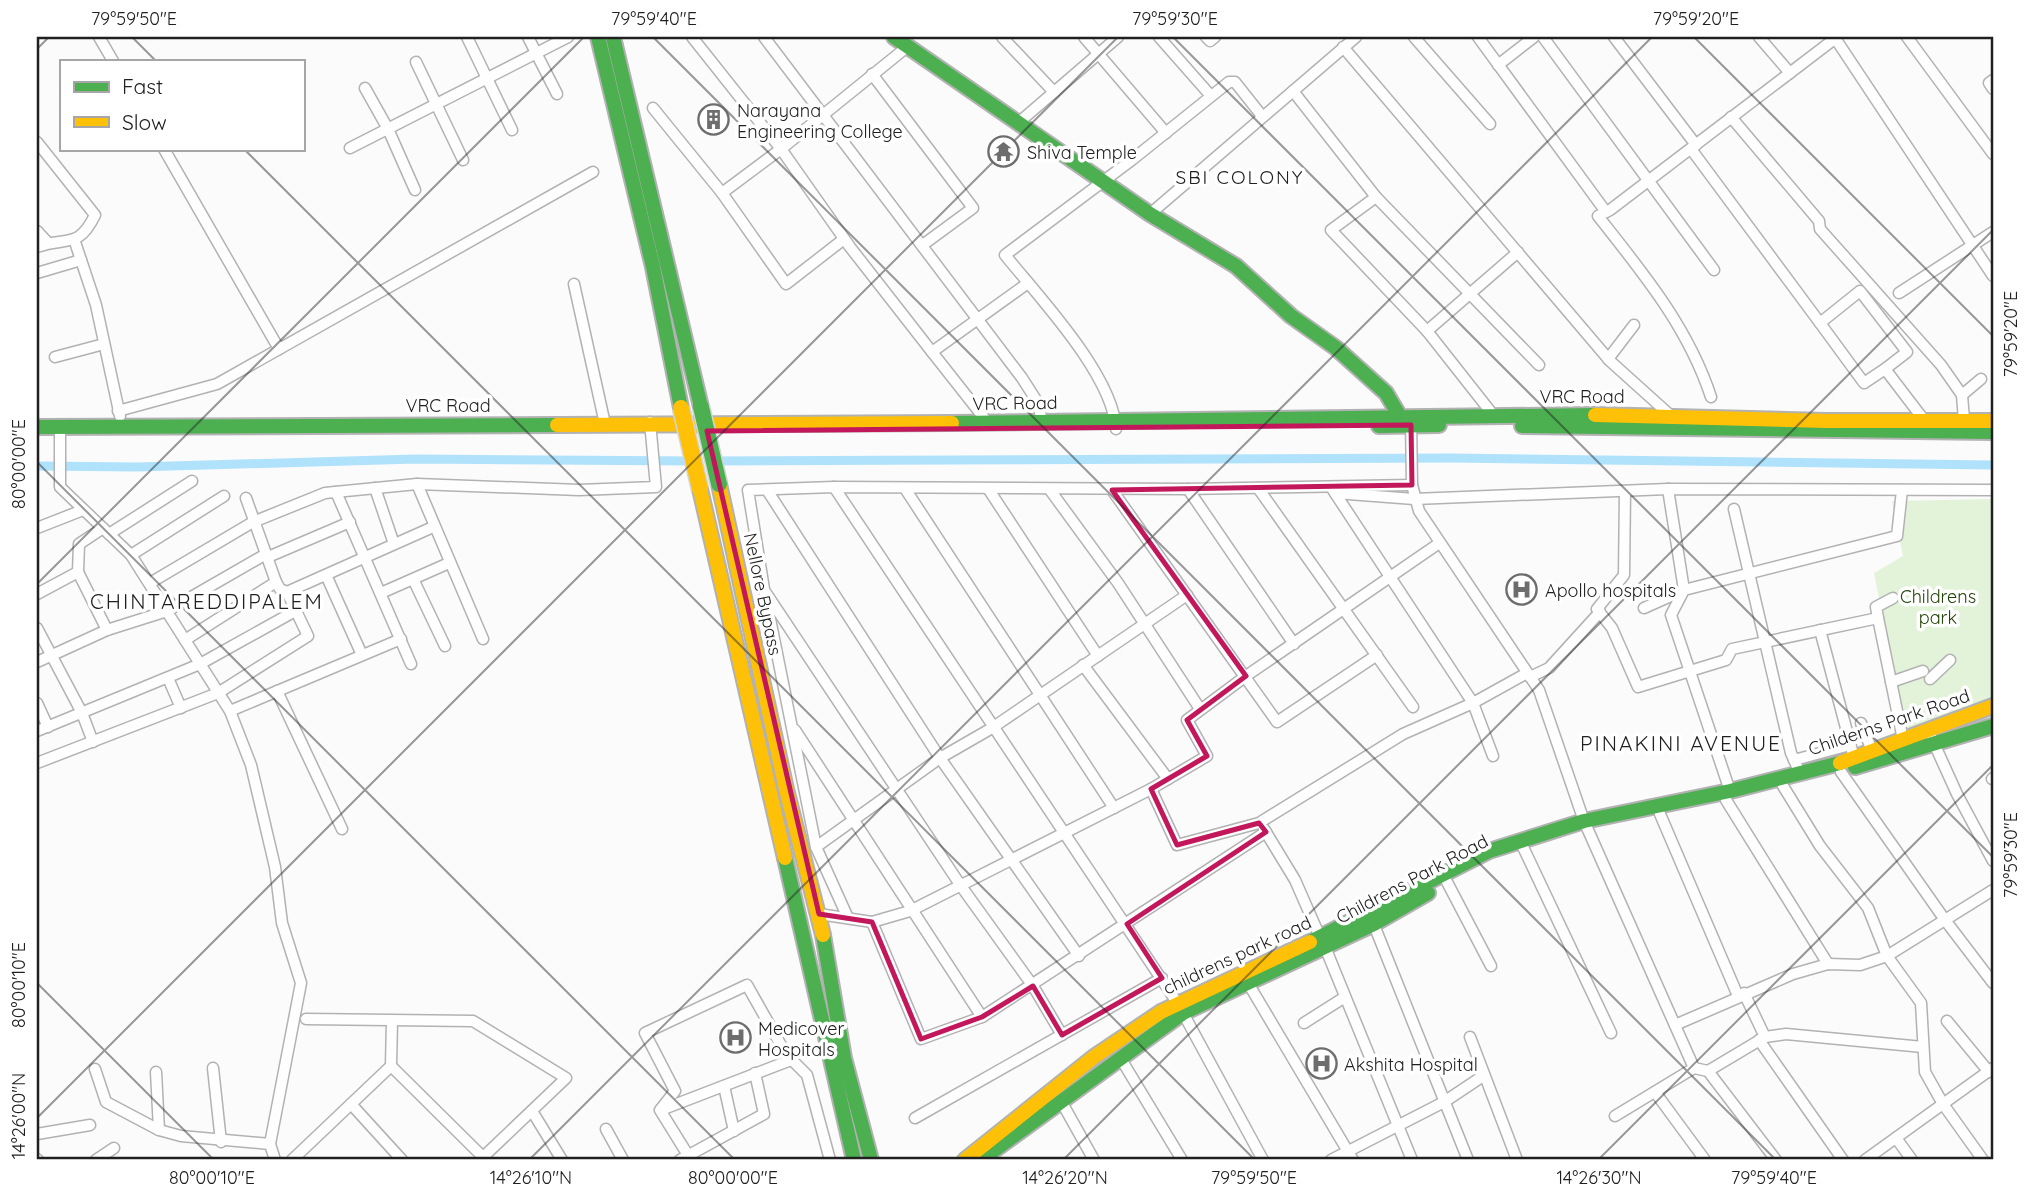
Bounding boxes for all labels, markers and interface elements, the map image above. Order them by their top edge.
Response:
text: 79°59'50"E [91,7,177,30]
text: 79°59'40"E [611,7,697,30]
text: 79°59'30"E [1132,7,1218,30]
text: 79°59'20"E [1653,7,1739,30]
legend [60,60,304,150]
text: Fast [122,73,163,99]
place label: Narayana Engineering College [737,99,903,143]
building icon: Narayana Engineering College [697,103,731,137]
text: Slow [122,109,167,135]
temple icon: Shiva Temple [987,135,1021,169]
place label: Shiva Temple [1027,141,1137,164]
district label: SBI COLONY [1176,165,1304,189]
text: 79°59'20"E [1999,291,2022,377]
street label: VRC Road [1539,385,1625,408]
street label: VRC Road [972,391,1058,415]
street label: VRC Road [405,394,491,417]
text: 80°00'00"E [7,419,30,509]
street label: Nellore Bypass [739,531,787,657]
hospital icon: Apollo hospitals [1505,573,1539,607]
place label: Apollo hospitals [1545,579,1676,602]
park label: Childrens park [1900,585,1976,629]
district label: CHINTAREDDIPALEM [90,588,324,614]
street label: Childerns Park Road [1805,684,1973,760]
district label: PINAKINI AVENUE [1580,730,1782,756]
text: 79°59'30"E [1999,812,2022,898]
street label: Childrens Park Road [1332,829,1492,929]
street label: childrens park road [1159,911,1315,999]
text: 80°00'10"E [7,942,30,1028]
place label: Medicover Hospitals [758,1017,845,1061]
hospital icon: Medicover Hospitals [718,1021,752,1055]
hospital icon: Akshita Hospital [1304,1047,1338,1081]
place label: Akshita Hospital [1344,1053,1478,1076]
text: 14°26'00"N [7,1073,30,1159]
text: 80°00'10"E [169,1166,255,1189]
text: 14°26'10"N [490,1166,572,1189]
text: 80°00'00"E [688,1166,778,1189]
text: 14°26'20"N [1022,1166,1108,1189]
text: 79°59'50"E [1211,1166,1297,1189]
text: 14°26'30"N [1556,1166,1642,1189]
text: 79°59'40"E [1731,1166,1817,1189]

